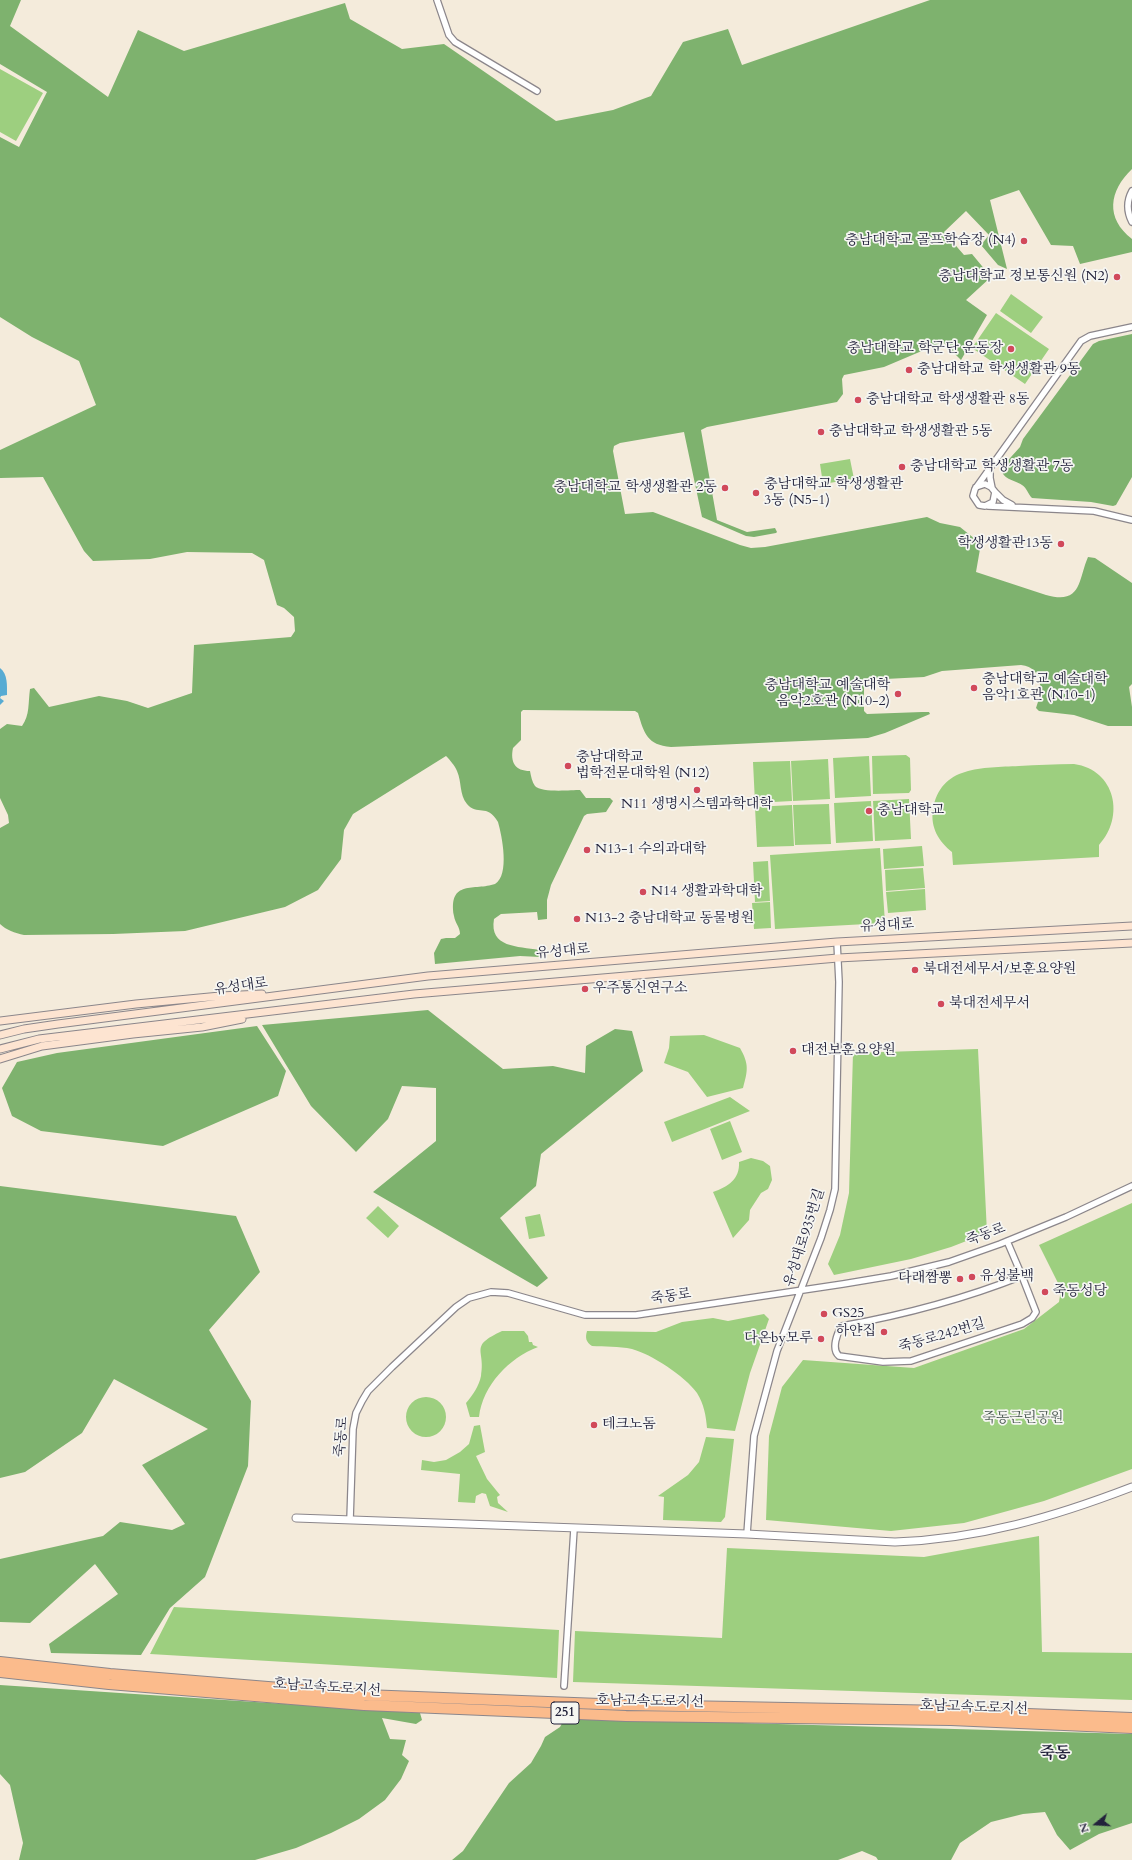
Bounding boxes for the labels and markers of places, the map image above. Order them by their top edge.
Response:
place label: 충남대학교 골프학습장 (N4) [845,233,1016,249]
marker: 충남대학교 골프학습장 (N4) [1019,236,1029,246]
place label: 충남대학교 정보통신원 (N2) [938,269,1109,285]
marker: 충남대학교 정보통신원 (N2) [1112,272,1122,282]
place label: 충남대학교 학군단 운동장 [847,341,1003,357]
marker: 충남대학교 학군단 운동장 [1006,344,1016,354]
place label: 충남대학교 학생생활관 9동 [917,362,1080,378]
marker: 충남대학교 학생생활관 9동 [904,365,914,375]
place label: 충남대학교 학생생활관 8동 [866,392,1029,408]
marker: 충남대학교 학생생활관 8동 [853,395,863,405]
place label: 충남대학교 학생생활관 5동 [829,424,992,440]
marker: 충남대학교 학생생활관 5동 [816,427,826,437]
place label: 충남대학교 학생생활관 7동 [910,459,1073,475]
marker: 충남대학교 학생생활관 7동 [897,462,907,472]
place label: 충남대학교 학생생활관 3동 (N5-1) [764,477,903,510]
place label: 충남대학교 학생생활관 2동 [554,480,717,496]
marker: 충남대학교 학생생활관 2동 [720,483,730,493]
marker: 충남대학교 학생생활관 3동 (N5-1) [751,488,761,498]
place label: 학생생활관13동 [958,536,1053,552]
marker: 학생생활관13동 [1056,539,1066,549]
place label: 충남대학교 예술대학 음악1호관 (N10-1) [982,672,1107,704]
place label: 충남대학교 예술대학 음악2호관 (N10-2) [765,678,890,710]
marker: 충남대학교 예술대학 음악1호관 (N10-1) [969,683,979,693]
marker: 충남대학교 예술대학 음악2호관 (N10-2) [893,689,903,699]
place label: 충남대학교 법학전문대학원 (N12) [576,750,710,782]
marker: 충남대학교 법학전문대학원 (N12) [563,761,573,771]
marker: N11 생명시스템과학대학 [692,785,702,795]
place label: N11 생명시스템과학대학 [621,797,773,813]
place label: 충남대학교 [877,803,945,819]
marker: 충남대학교 [864,806,874,816]
place label: N13-1 수의과대학 [595,842,706,858]
marker: N13-1 수의과대학 [582,845,592,855]
place label: N14 생활과학대학 [651,884,762,900]
marker: N14 생활과학대학 [638,887,648,897]
place label: N13-2 충남대학교 동물병원 [585,911,754,927]
marker: N13-2 충남대학교 동물병원 [572,914,582,924]
place label: 북대전세무서/보훈요양원 [923,962,1076,978]
marker: 북대전세무서/보훈요양원 [910,965,920,975]
place label: 우주통신연구소 [593,981,688,997]
marker: 우주통신연구소 [580,984,590,994]
place label: 북대전세무서 [949,996,1030,1012]
marker: 북대전세무서 [936,999,946,1009]
place label: 대전보훈요양원 [801,1043,896,1059]
marker: 대전보훈요양원 [788,1046,798,1056]
place label: 유성불백 [980,1269,1034,1285]
place label: 다래짬뽕 [898,1271,952,1287]
marker: 유성불백 [967,1272,977,1282]
marker: 다래짬뽕 [955,1274,965,1284]
place label: 죽동성당 [1053,1284,1107,1300]
marker: 죽동성당 [1040,1287,1050,1297]
place label: GS25 [832,1306,864,1322]
marker: GS25 [819,1309,829,1319]
place label: 하얀집 [835,1324,876,1340]
marker: 하얀집 [879,1327,889,1337]
place label: 다온by모루 [744,1331,813,1347]
marker: 다온by모루 [816,1334,826,1344]
place label: 테크노돔 [602,1417,656,1433]
marker: 테크노돔 [589,1420,599,1430]

